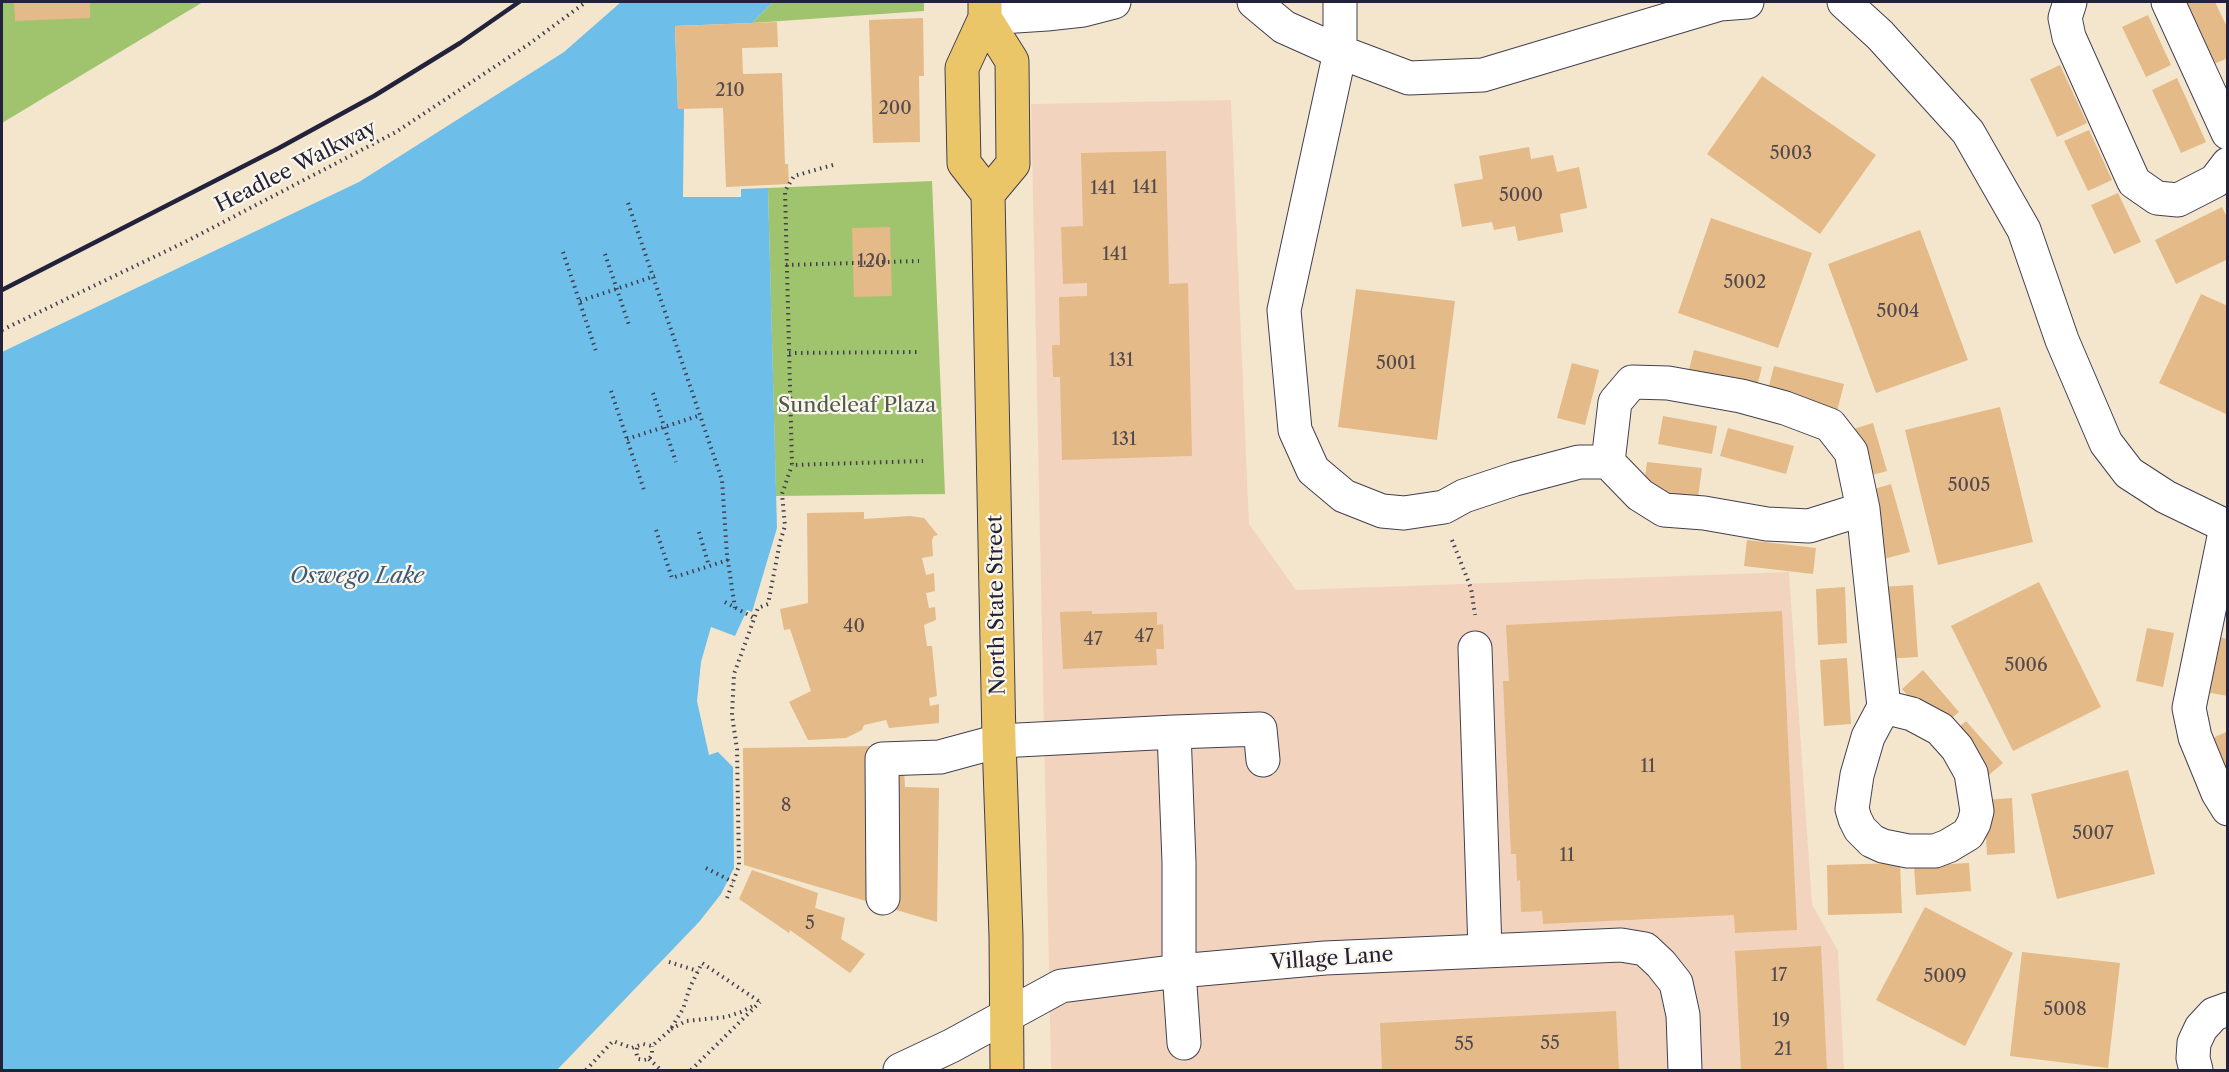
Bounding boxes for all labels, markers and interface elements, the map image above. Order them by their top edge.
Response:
house number: 210 [715,80,745,102]
house number: 200 [878,98,912,120]
street label: Headlee Walkway [211,115,381,219]
house number: 5003 [1770,143,1812,165]
house number: 141 [1132,177,1158,199]
house number: 141 [1090,178,1116,200]
house number: 5000 [1499,185,1543,207]
house number: 141 [1102,244,1128,266]
house number: 120 [857,251,887,273]
house number: 5002 [1724,272,1766,294]
house number: 5004 [1876,301,1920,323]
house number: 131 [1108,350,1134,372]
house number: 5001 [1376,353,1416,375]
park label: Sundeleaf Plaza [778,393,936,419]
house number: 131 [1111,429,1137,451]
house number: 5005 [1948,475,1990,497]
street label: North State Street [983,515,1011,695]
water label: Oswego Lake [290,564,424,590]
house number: 40 [843,616,865,638]
house number: 47 [1134,626,1154,648]
house number: 47 [1083,629,1103,651]
house number: 5006 [2004,655,2048,677]
house number: 11 [1640,756,1656,778]
house number: 8 [781,795,791,817]
house number: 5007 [2072,823,2114,845]
house number: 11 [1559,845,1575,867]
house number: 5 [805,913,815,935]
street label: Village Lane [1270,942,1394,976]
house number: 17 [1771,965,1787,987]
house number: 5009 [1923,966,1967,988]
house number: 5008 [2043,999,2087,1021]
house number: 19 [1772,1010,1790,1032]
house number: 55 [1540,1033,1560,1055]
house number: 55 [1454,1034,1474,1056]
house number: 21 [1774,1039,1792,1061]

